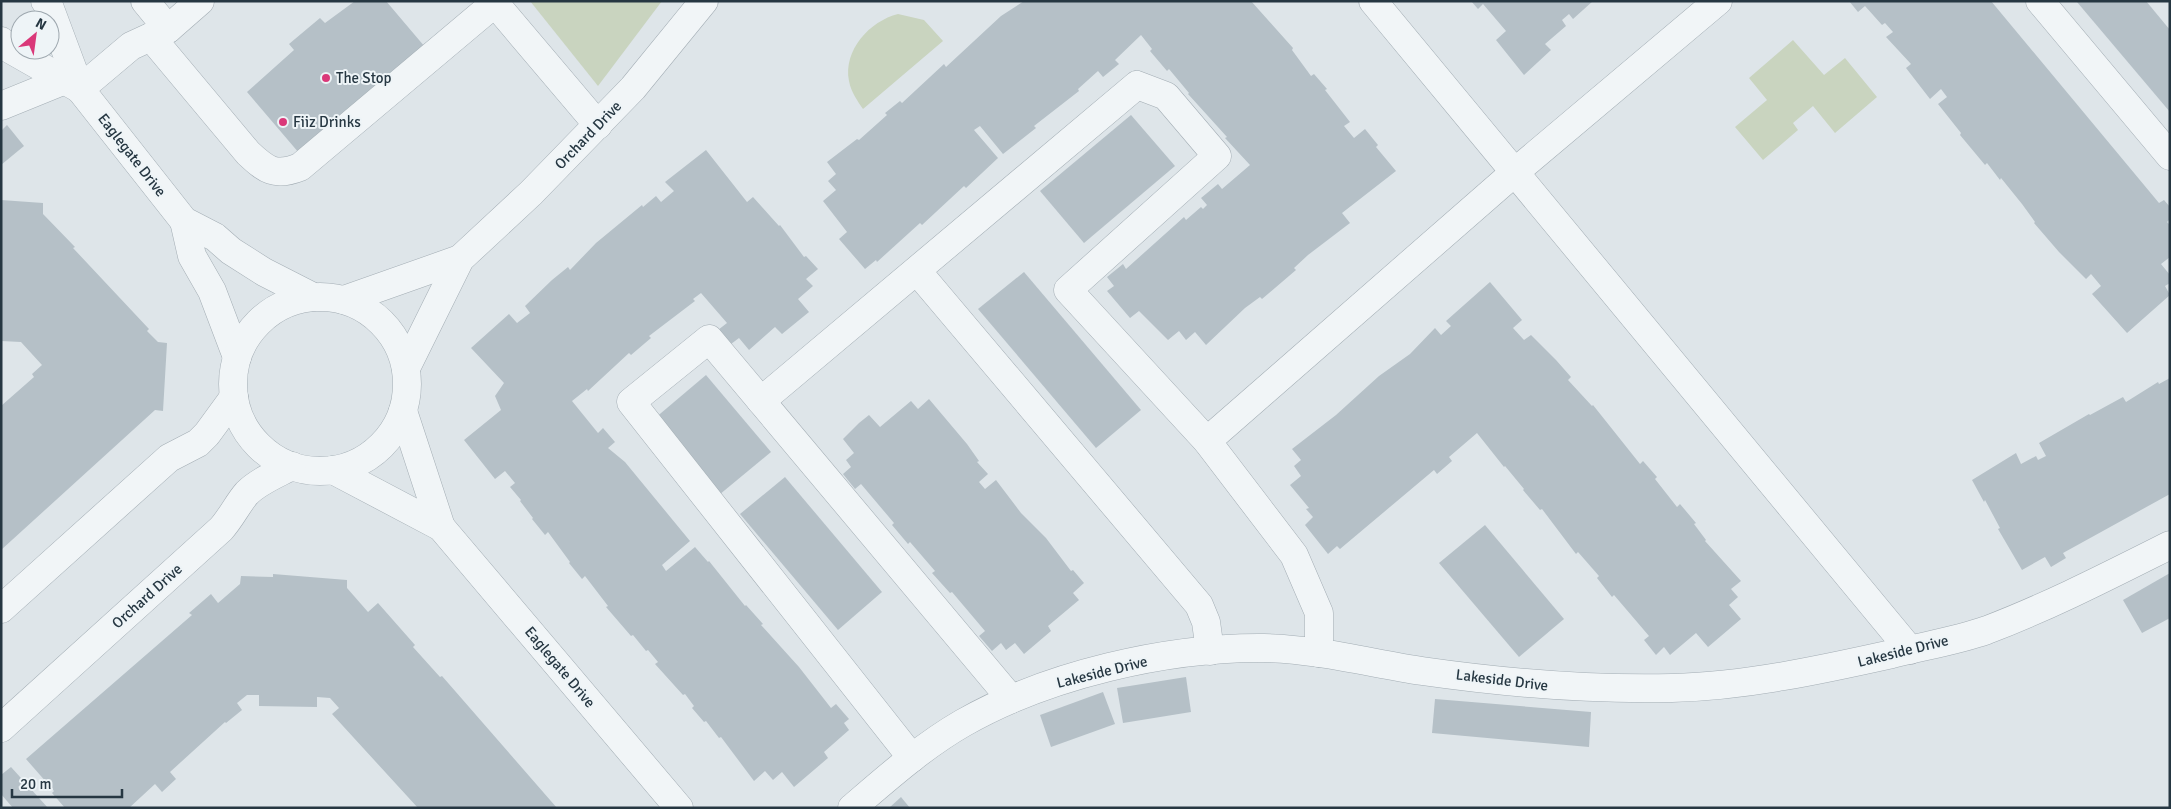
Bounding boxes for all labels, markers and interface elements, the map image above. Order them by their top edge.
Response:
north arrow [10,10,60,60]
text: N [33,14,49,34]
place label: The Stop [336,69,392,87]
marker: The Stop [320,72,332,84]
street label: Orchard Drive [551,97,625,173]
street label: Eaglegate Drive [94,110,170,200]
place label: Fiiz Drinks [293,113,361,131]
marker: Fiiz Drinks [277,116,289,128]
street label: Orchard Drive [108,560,186,632]
street label: Eaglegate Drive [521,623,599,711]
street label: Lakeside Drive [1856,631,1950,671]
street label: Lakeside Drive [1055,652,1149,692]
street label: Lakeside Drive [1455,665,1549,695]
scale bar [12,766,122,798]
text: 20 m [20,775,51,793]

